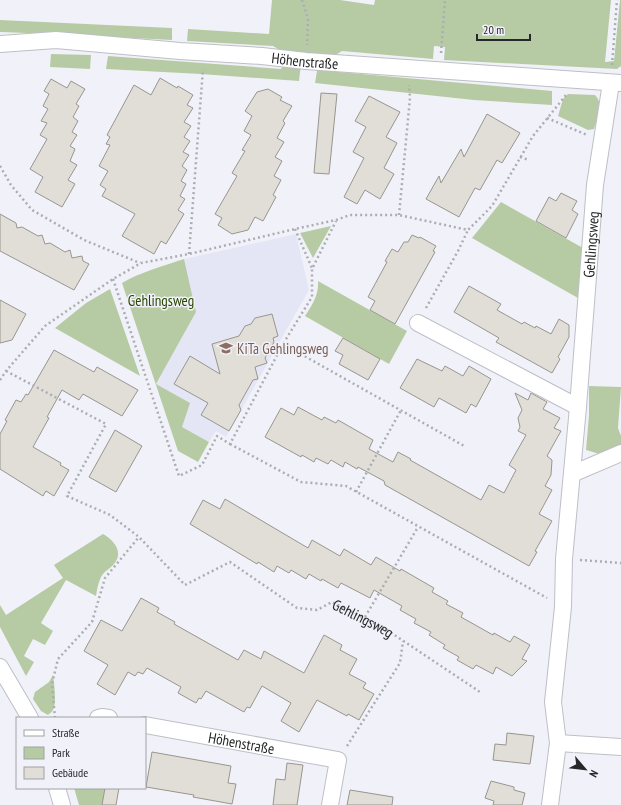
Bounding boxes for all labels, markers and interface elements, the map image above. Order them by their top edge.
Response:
scale bar [477,16,530,42]
text: 20 m [483,22,504,37]
street label: Höhenstraße [271,48,339,73]
street label: Gehlingsweg [578,211,602,278]
park label: Gehlingsweg [128,291,194,310]
place label: KiTa Gehlingsweg [237,339,329,358]
school or university icon: KiTa Gehlingsweg [218,340,234,356]
street label: Gehlingsweg [329,594,398,642]
legend [16,717,146,789]
text: Straße [52,725,79,740]
street label: Höhenstraße [207,727,276,758]
text: Park [52,745,70,760]
north arrow [565,749,605,789]
text: Gebäude [52,765,88,780]
text: N [586,768,601,780]

